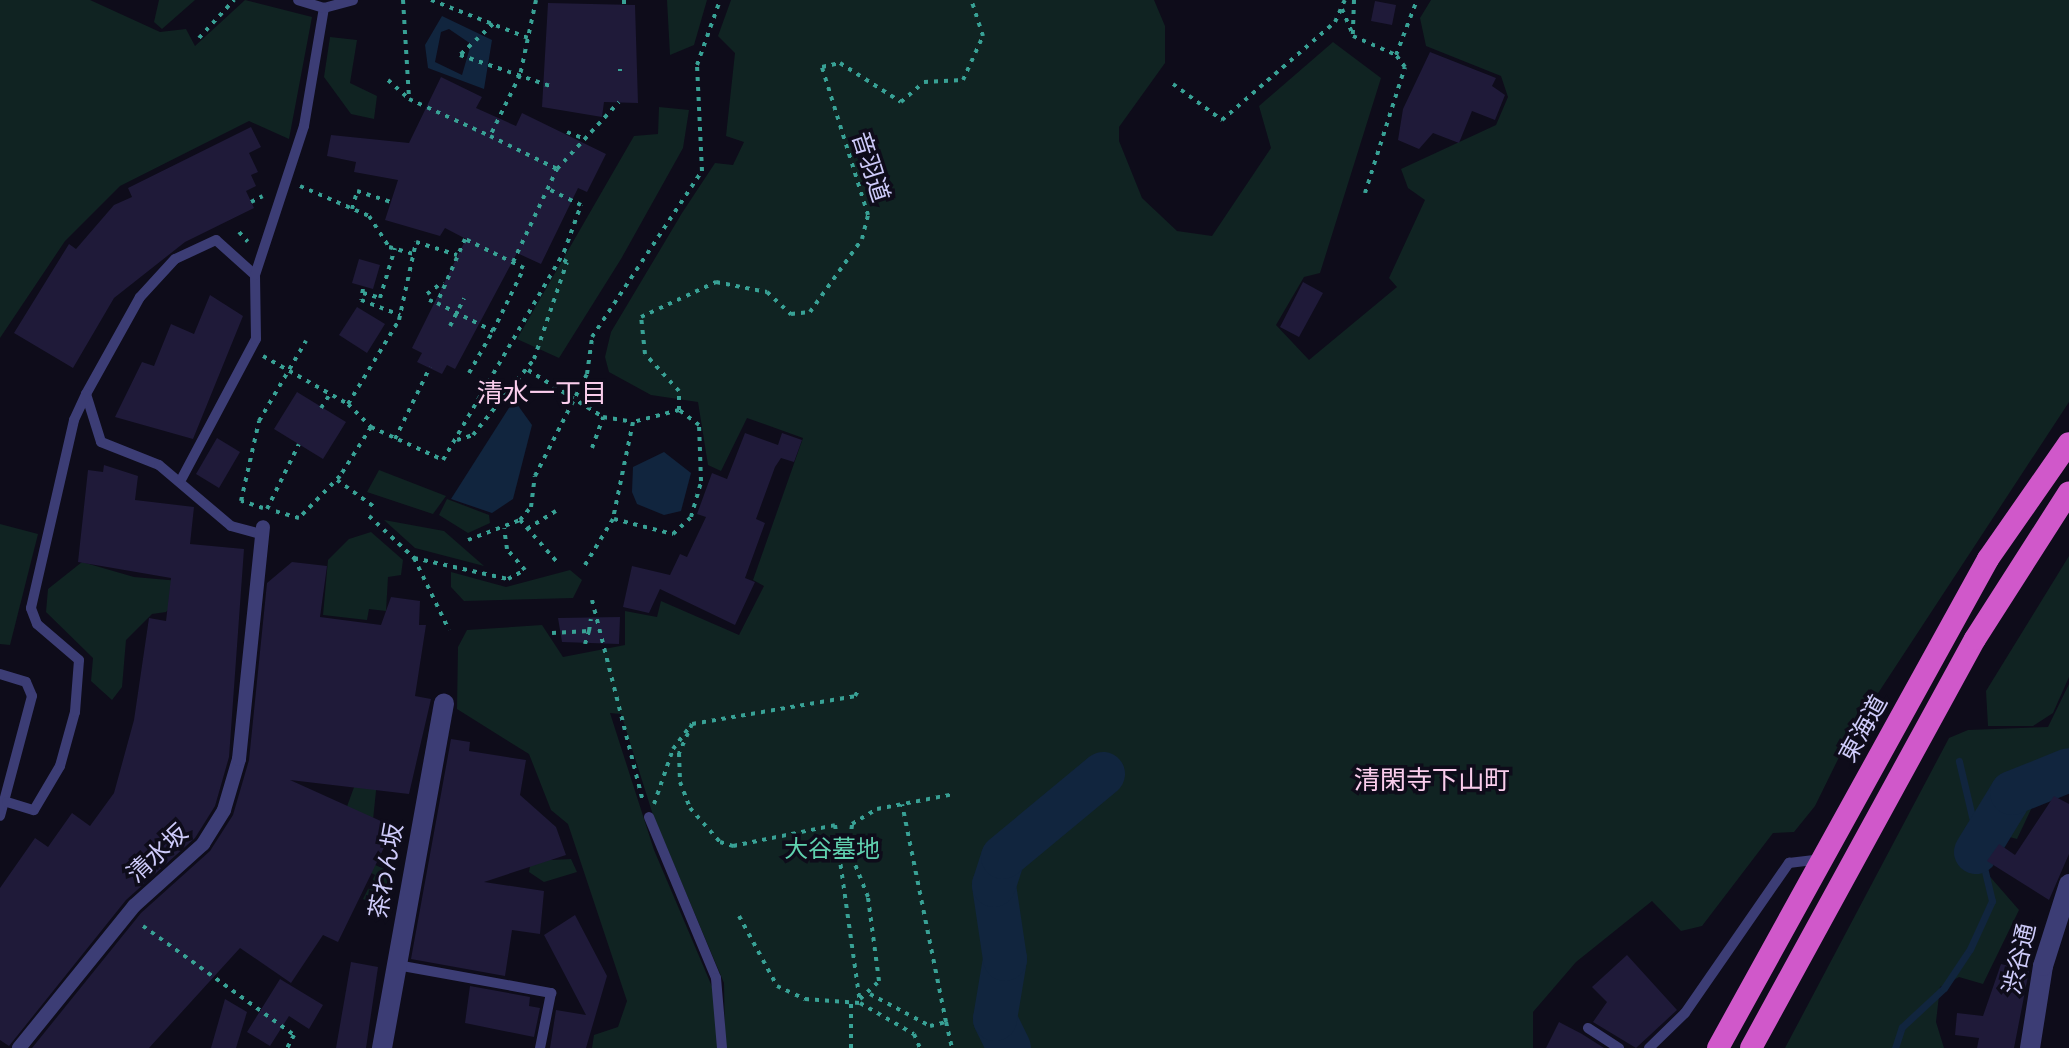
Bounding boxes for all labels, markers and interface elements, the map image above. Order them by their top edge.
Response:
street label: 音羽道 [845,128,895,206]
district label: 清水一丁目 [477,379,607,411]
street label: 東海道 [1834,691,1894,767]
district label: 清閑寺下山町 [1354,766,1510,798]
street label: 清水坂 [122,819,194,889]
street label: 茶わん坂 [364,821,410,921]
park label: 大谷墓地 [784,836,880,864]
street label: 渋谷通 [1998,921,2042,997]

